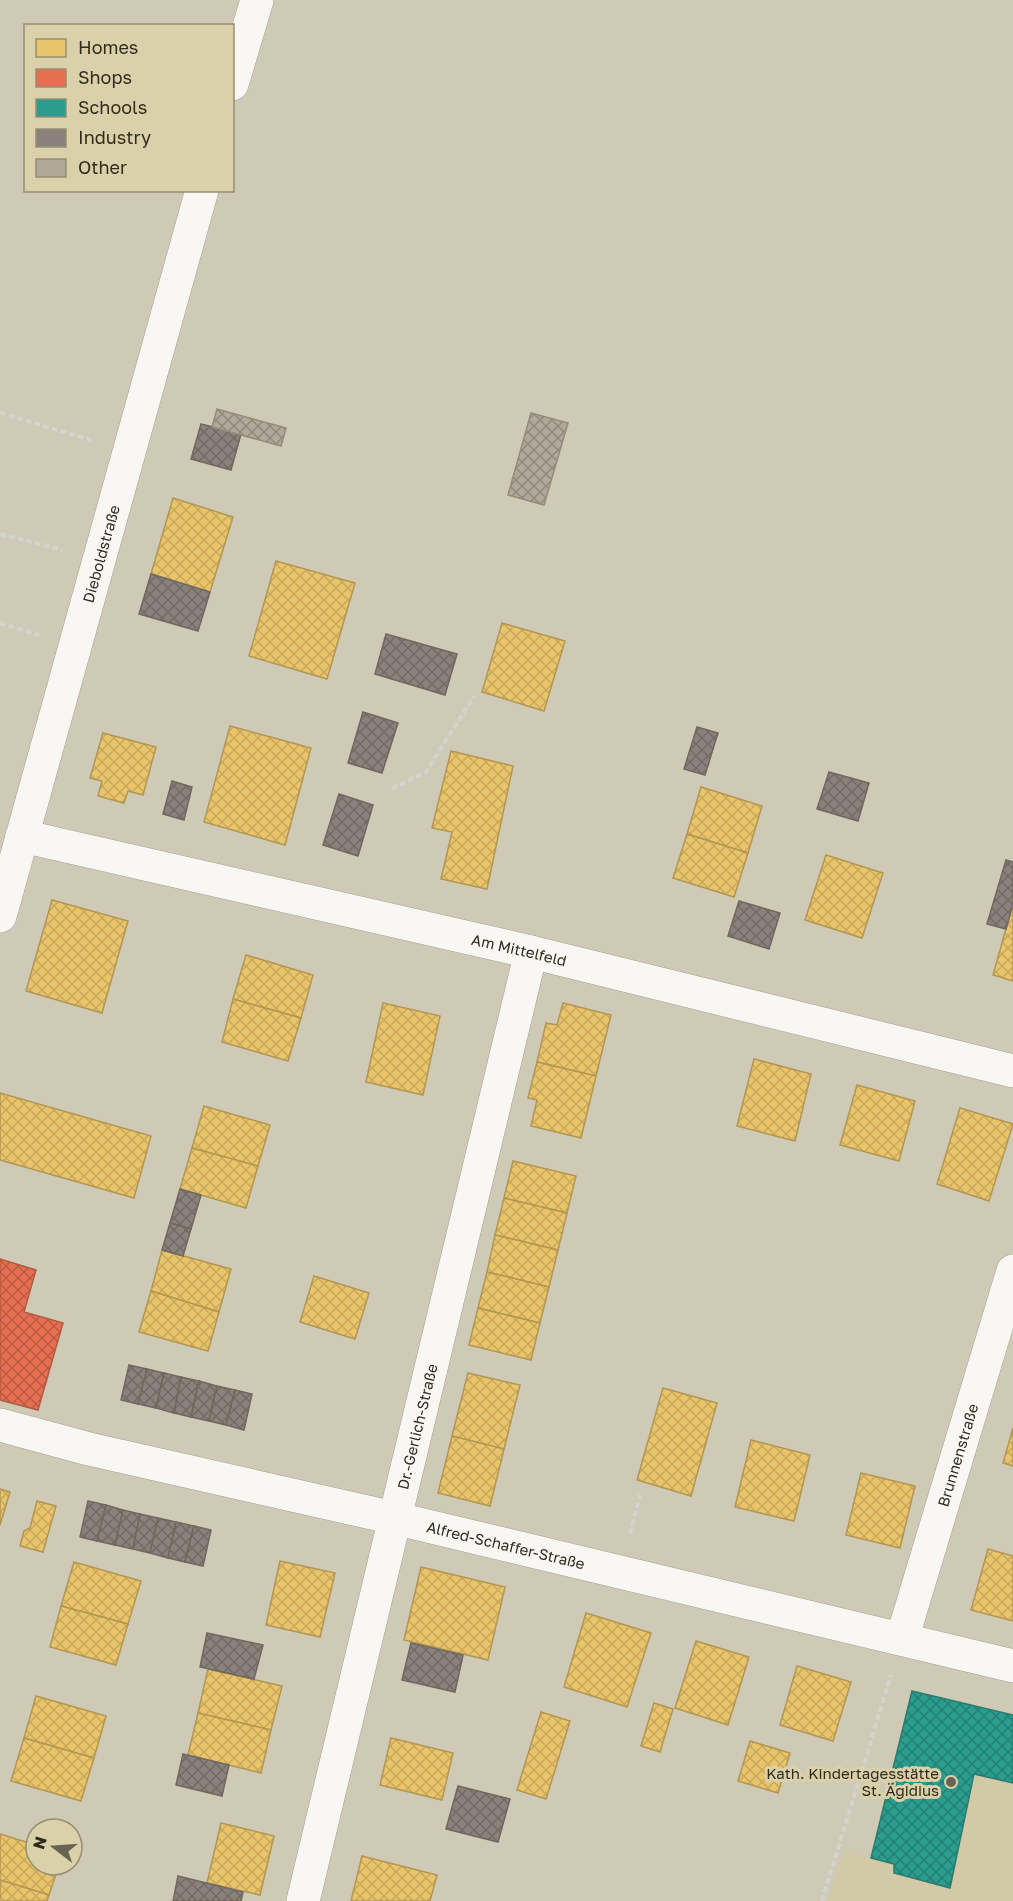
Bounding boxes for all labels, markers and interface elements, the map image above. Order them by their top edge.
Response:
legend [24,24,234,192]
text: Homes [78,36,138,58]
text: Shops [78,66,132,88]
text: Schools [78,96,147,118]
text: Industry [78,126,151,148]
text: Other [78,156,127,178]
street label: Dieboldstraße [79,502,123,605]
street label: Am Mittelfeld [470,930,569,969]
street label: Dr.-Gerlich-Straße [393,1361,441,1491]
street label: Brunnenstraße [933,1401,982,1509]
street label: Alfred-Schaffer-Straße [425,1517,587,1572]
place label: Kath. Kindertagesstätte St. Ägidius [766,1764,939,1799]
marker: Kath. Kindertagesstätte St. Ägidius [944,1775,958,1789]
north arrow [24,1817,84,1877]
text: N [28,1834,51,1851]

